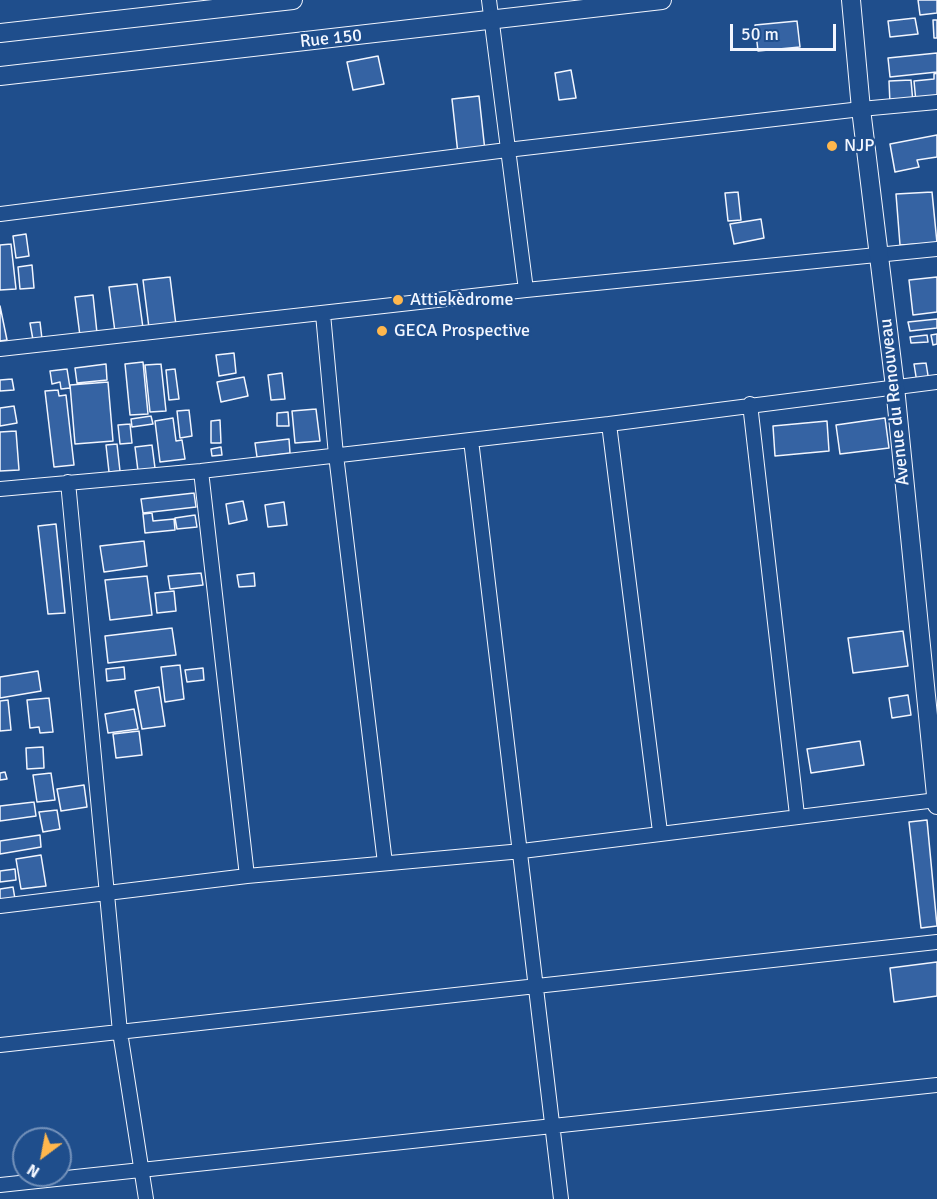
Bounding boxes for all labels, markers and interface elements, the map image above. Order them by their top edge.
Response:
scale bar [733,12,840,50]
text: 50 m [741,23,779,45]
street label: Rue 150 [299,25,363,53]
place label: NJP [844,135,875,157]
marker: NJP [825,139,839,153]
place label: Attiekèdrome [410,289,514,311]
marker: Attiekèdrome [391,293,405,307]
street label: Avenue du Renouveau [875,317,915,487]
place label: GECA Prospective [394,320,530,342]
marker: GECA Prospective [375,324,389,338]
north arrow [12,1127,72,1187]
text: N [24,1159,44,1182]

